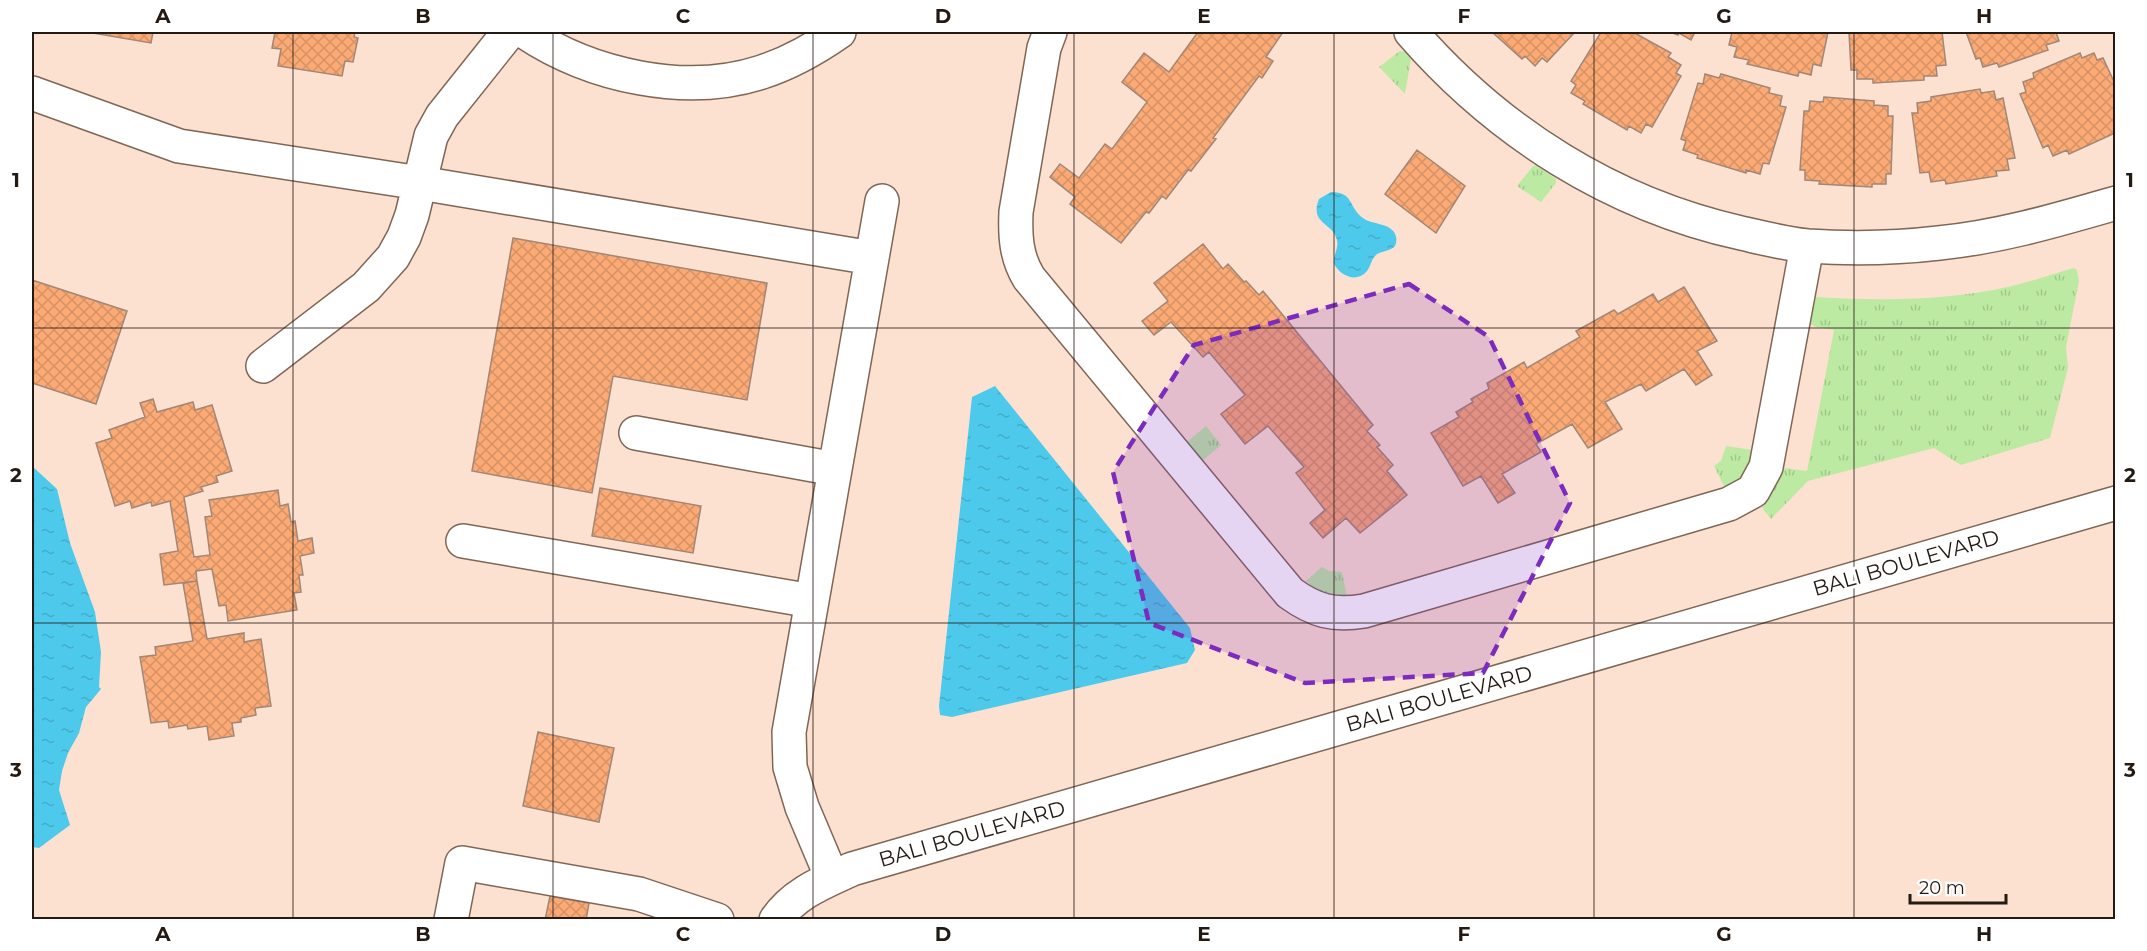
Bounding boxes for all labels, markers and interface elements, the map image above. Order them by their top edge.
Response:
text: A [154,4,171,28]
text: B [415,4,431,28]
text: C [676,4,691,28]
text: D [935,4,951,28]
text: E [1197,4,1211,28]
text: F [1458,4,1471,28]
text: G [1716,4,1732,28]
text: H [1976,4,1992,28]
text: 1 [12,168,20,192]
text: 1 [2126,168,2134,192]
text: 2 [10,463,22,487]
text: 2 [2124,463,2136,487]
street label: BALI BOULEVARD [1810,524,2002,601]
street label: BALI BOULEVARD [1343,660,1535,737]
text: 3 [9,758,22,782]
text: 3 [2123,758,2136,782]
street label: BALI BOULEVARD [876,795,1068,872]
scale bar [1910,867,2006,905]
text: 20 m [1919,877,1965,899]
text: A [154,922,171,946]
text: B [415,922,431,946]
text: C [676,922,691,946]
text: D [935,922,951,946]
text: E [1197,922,1211,946]
text: F [1458,922,1471,946]
text: G [1716,922,1732,946]
text: H [1976,922,1992,946]

